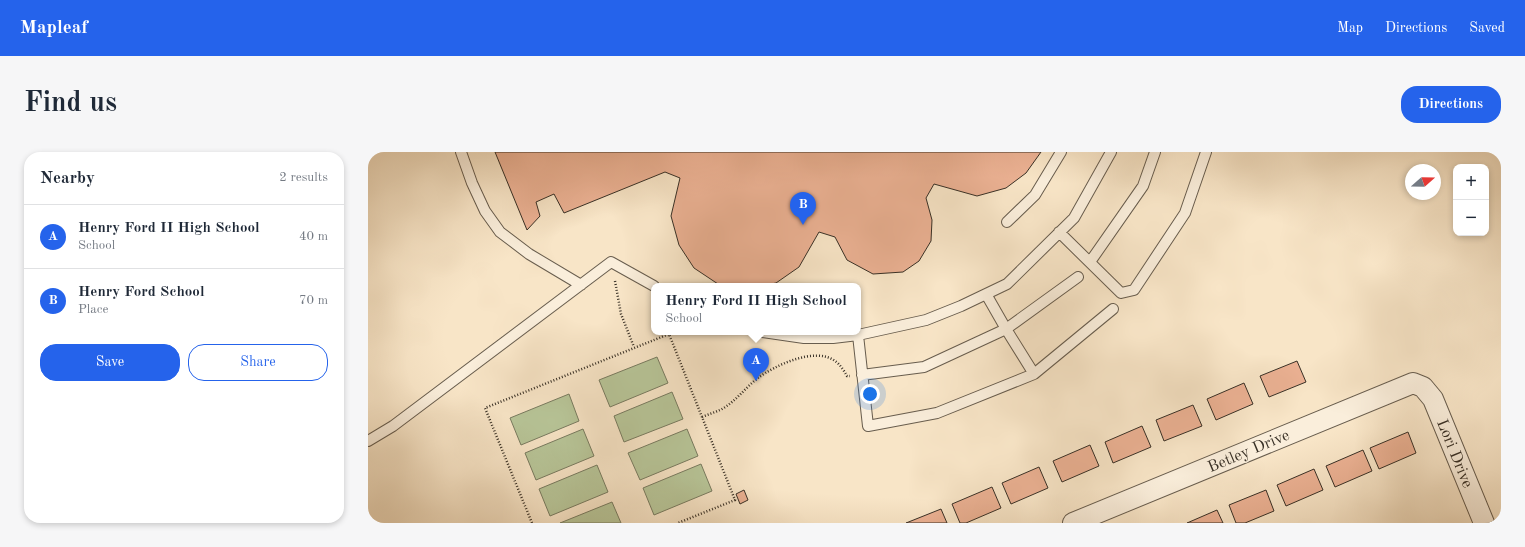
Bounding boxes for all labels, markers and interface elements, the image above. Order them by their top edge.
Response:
text: Mapleaf [20,19,88,38]
text: Map [1337,21,1363,35]
text: Directions [1385,21,1447,35]
text: Saved [1469,21,1505,35]
button: Directions [1401,86,1501,123]
text: Find us [24,90,117,118]
north arrow [1405,164,1441,200]
map controls [1453,164,1489,236]
button: + [1453,164,1489,200]
text: Nearby [40,170,95,187]
text: 2 results [279,171,328,184]
pin: B [790,192,816,225]
button: − [1453,200,1489,236]
text: Henry Ford II High School [78,221,260,236]
text: A [48,230,58,243]
text: 40 m [299,230,328,243]
text: School [78,239,115,252]
popup [651,283,861,335]
text: Henry Ford School [78,285,205,300]
text: B [48,294,58,307]
text: 70 m [299,294,328,307]
text: Henry Ford II High School [665,294,847,309]
text: Place [78,303,108,316]
text: School [665,312,702,325]
button: Save [40,344,180,381]
button: Share [188,344,328,381]
pin: A [743,348,769,381]
your location [860,384,880,404]
street label: Lori Drive [1433,417,1475,490]
street label: Betley Drive [1206,427,1292,476]

